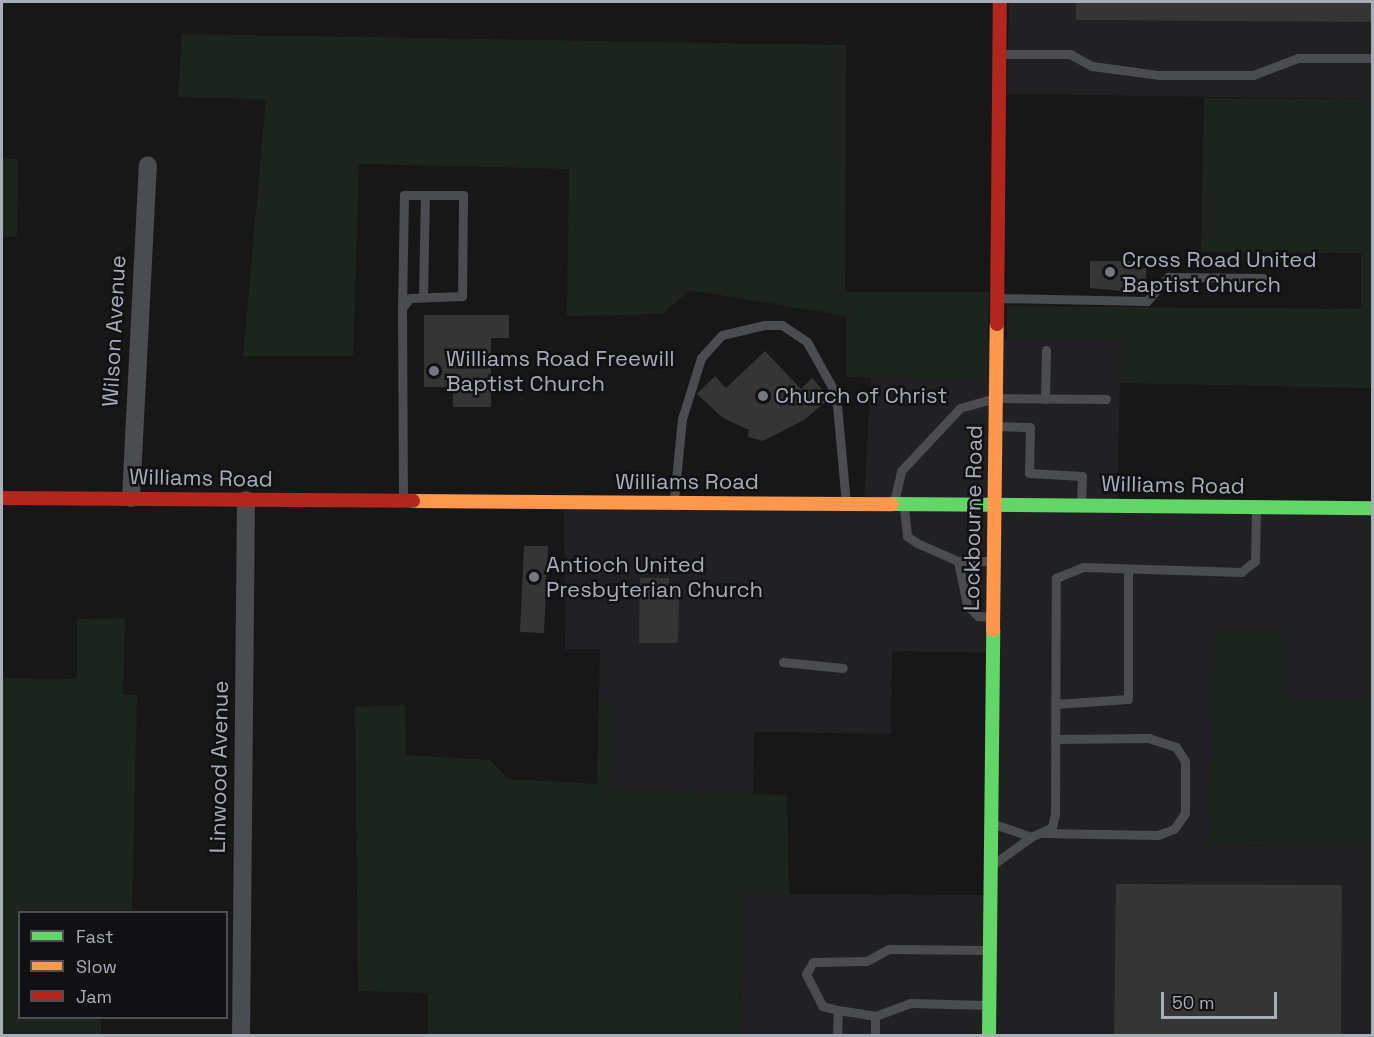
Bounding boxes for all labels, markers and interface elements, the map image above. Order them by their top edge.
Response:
place label: Cross Road United Baptist Church [1122,246,1317,298]
street label: Wilson Avenue [97,254,131,408]
marker: Cross Road United Baptist Church [1103,265,1117,279]
place label: Williams Road Freewill Baptist Church [446,345,675,396]
marker: Williams Road Freewill Baptist Church [427,364,441,378]
place label: Church of Christ [775,383,947,409]
marker: Church of Christ [756,389,770,403]
street label: Lockbourne Road [958,425,988,611]
street label: Williams Road [129,464,273,492]
street label: Williams Road [615,469,759,495]
street label: Williams Road [1101,471,1245,499]
place label: Antioch United Presbyterian Church [546,551,763,602]
marker: Antioch United Presbyterian Church [527,570,541,584]
street label: Linwood Avenue [204,680,234,854]
legend [18,911,228,1019]
text: Fast [76,925,113,948]
text: Slow [76,955,117,978]
scale bar [1164,980,1280,1018]
text: Jam [76,985,112,1008]
text: 50 m [1172,991,1214,1014]

